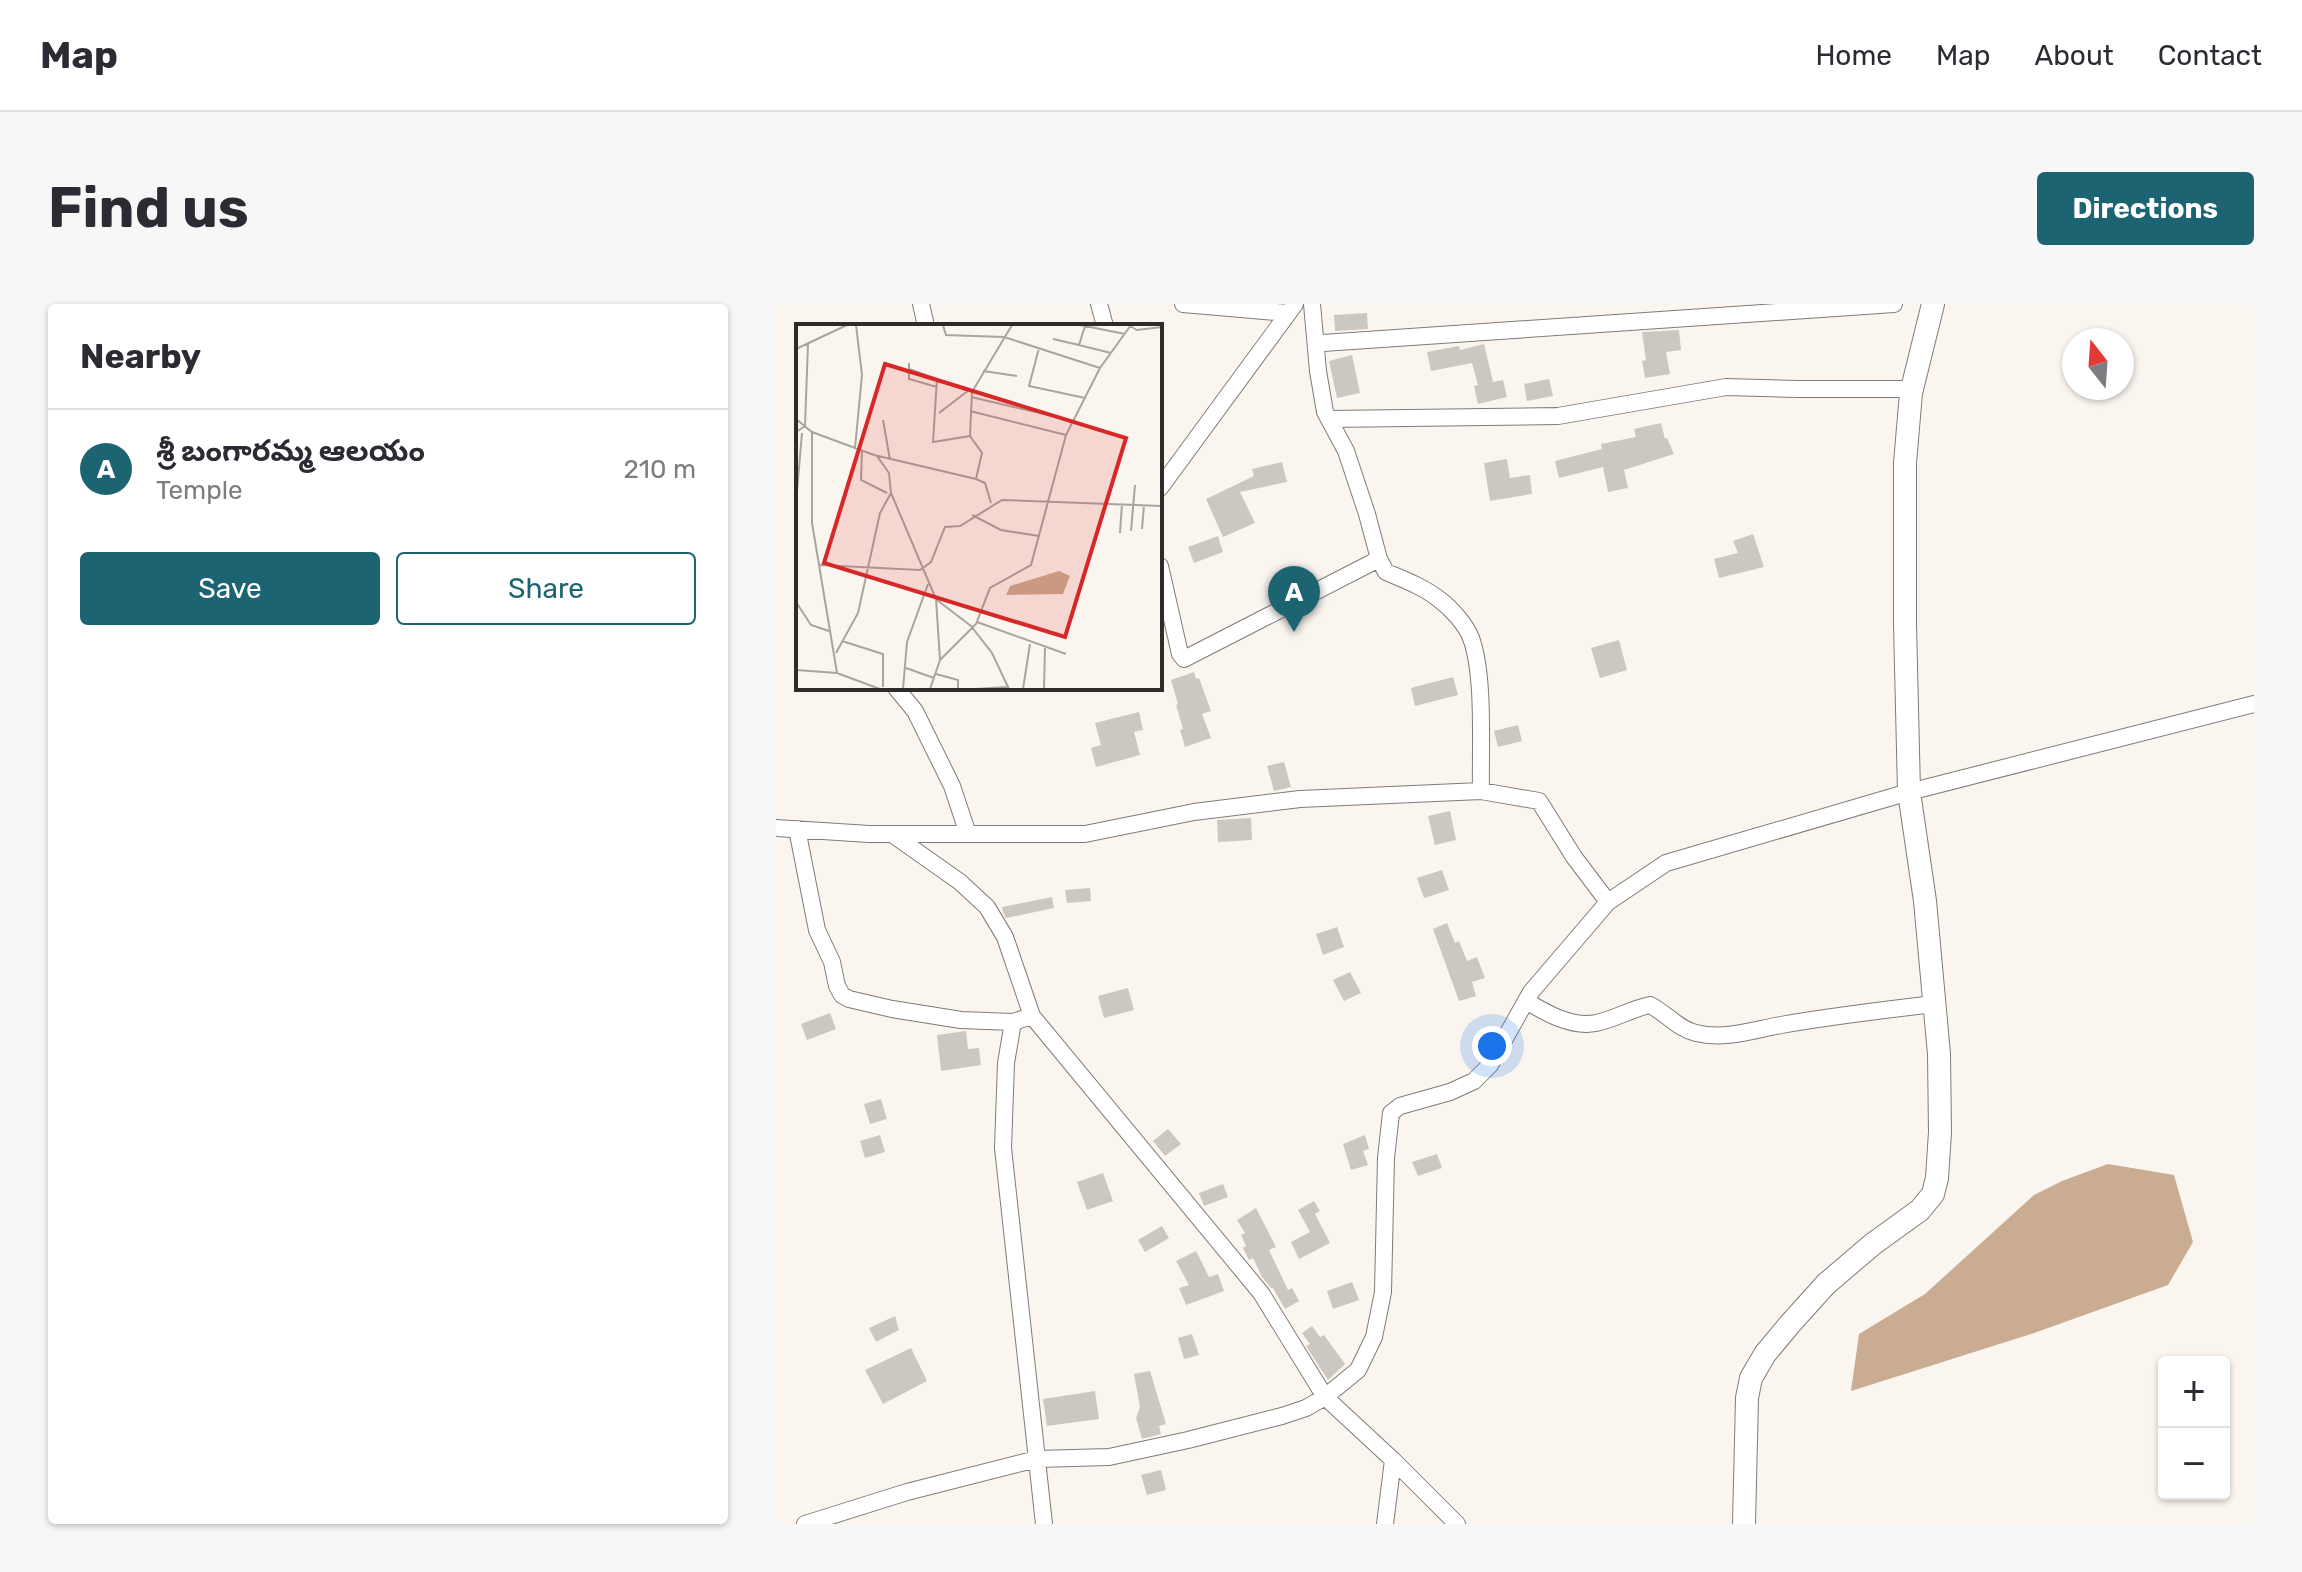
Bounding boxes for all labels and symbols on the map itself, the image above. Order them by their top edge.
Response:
inset map [796,324,1162,690]
north arrow [2062,328,2134,400]
pin: A [1268,566,1320,632]
your location [1472,1026,1512,1066]

